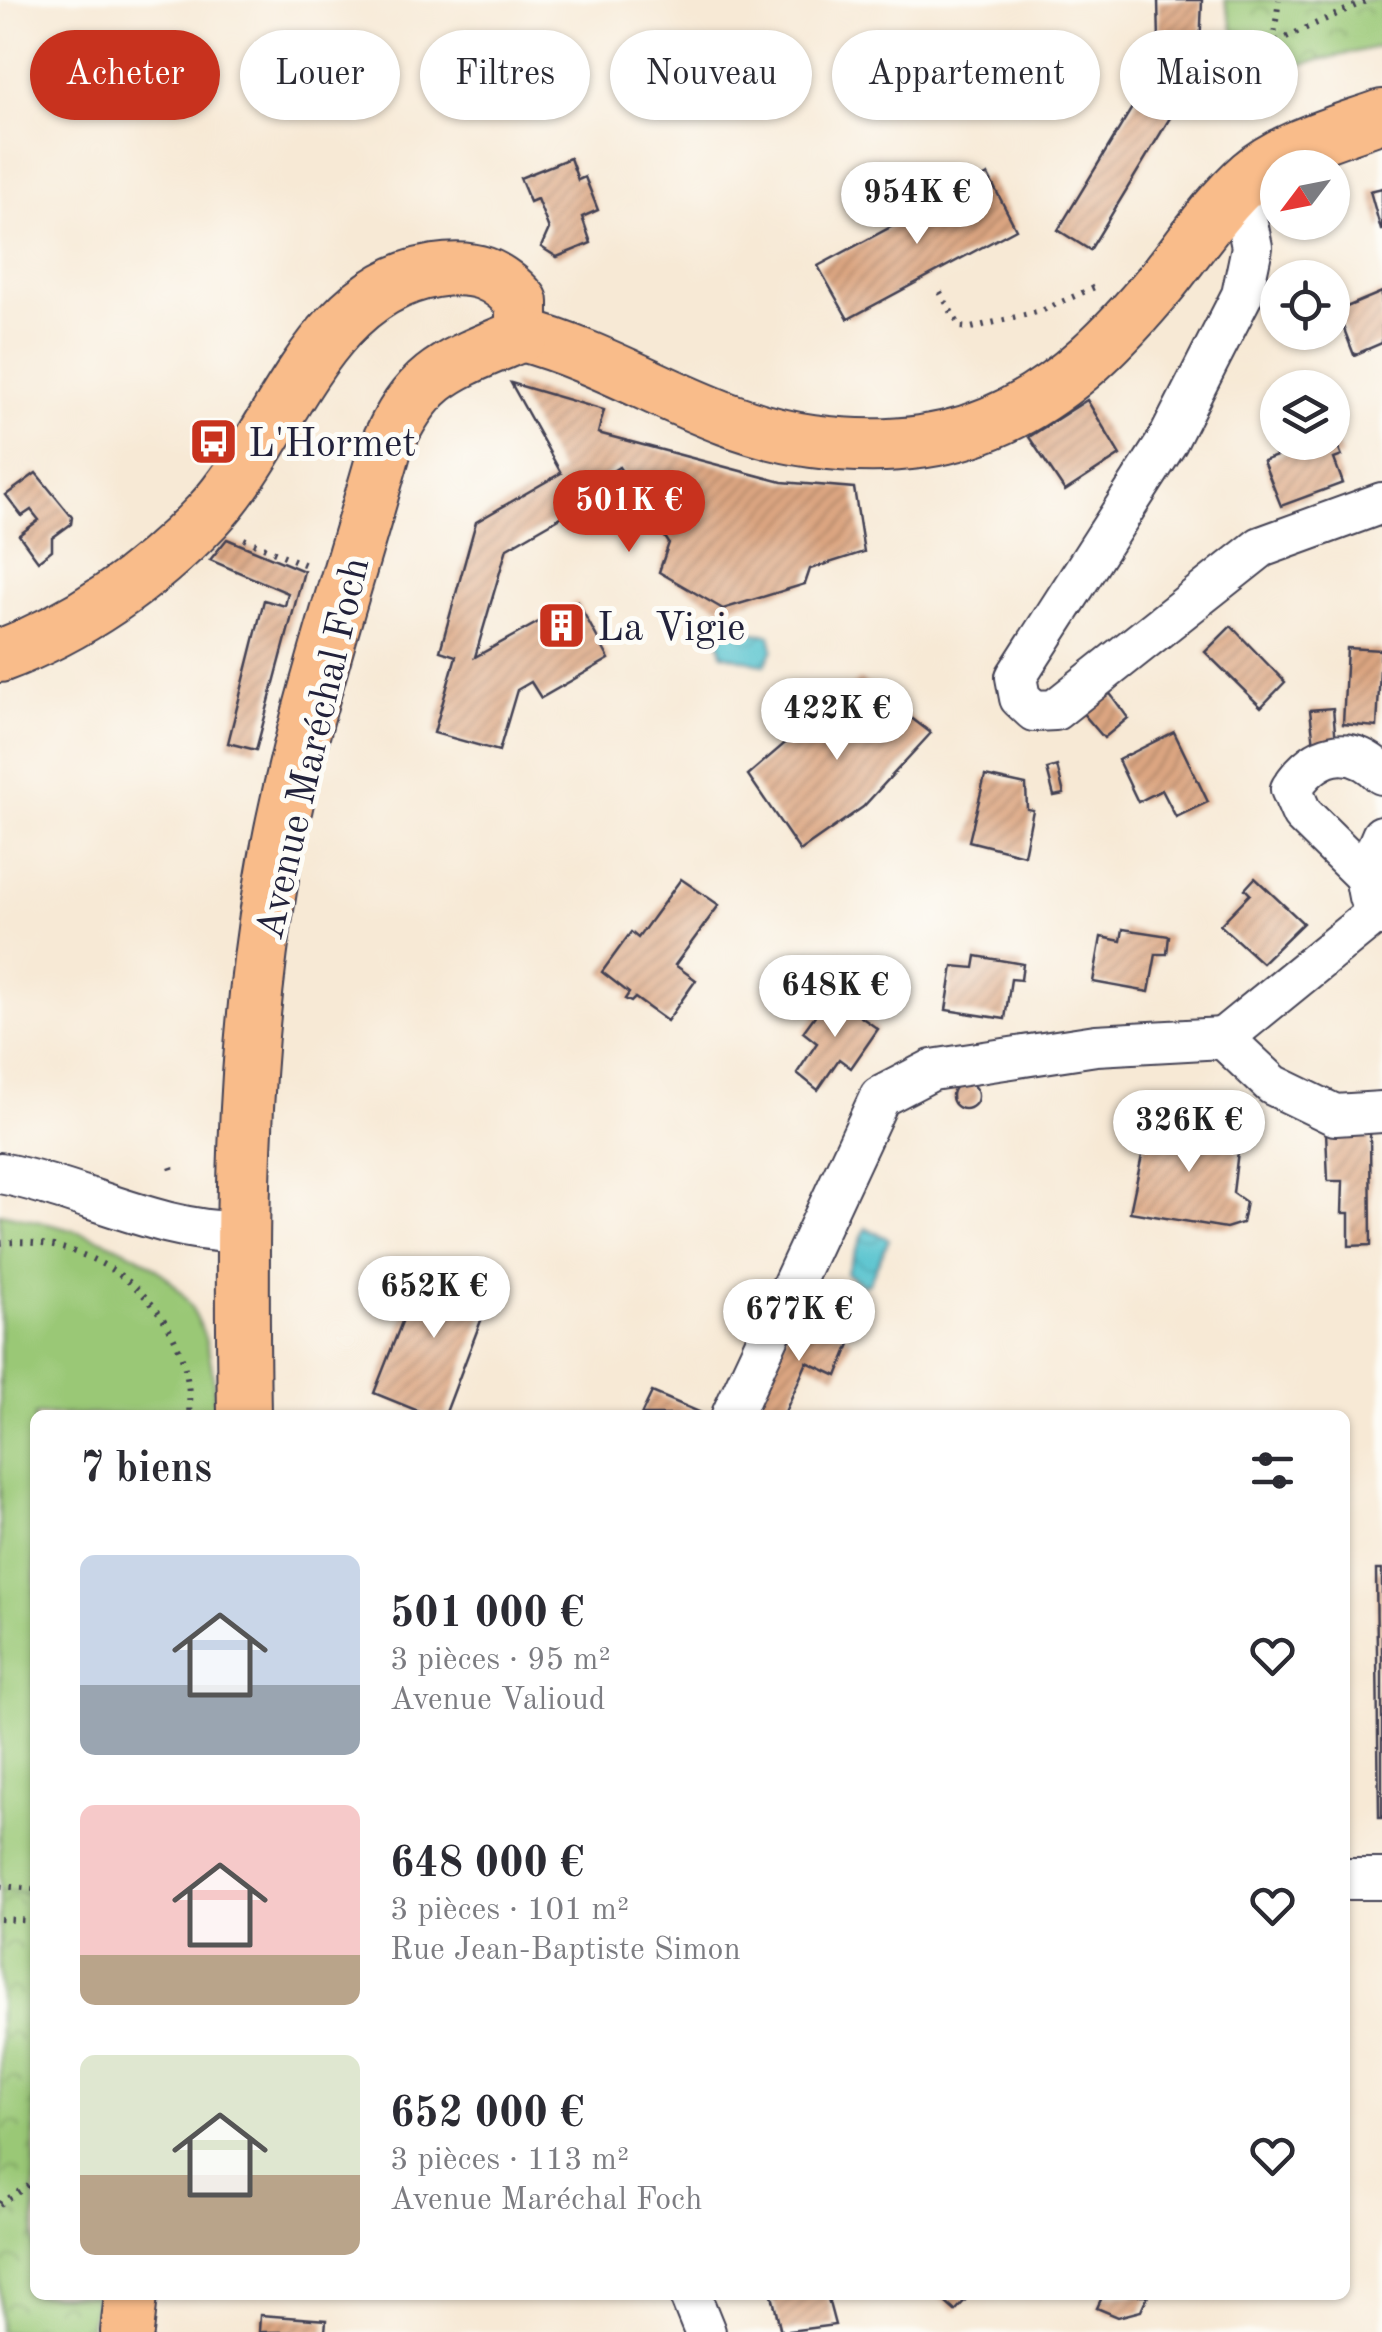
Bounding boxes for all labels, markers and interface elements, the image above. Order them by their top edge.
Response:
chip: Acheter [30,30,220,120]
chip: Louer [240,30,400,120]
chip: Filtres [420,30,590,120]
chip: Nouveau [610,30,812,120]
chip: Appartement [832,30,1100,120]
chip: Maison [1120,30,1298,120]
north arrow [1260,150,1350,240]
map controls [1260,150,1350,460]
pin: 954K € [836,162,998,247]
text: 954K € [863,178,971,210]
button: locate [1260,260,1350,350]
button: layers [1260,370,1350,460]
bus stop icon: L'Hormet [187,416,239,468]
place label: L'Hormet [248,426,416,466]
pin: 501K € [548,470,710,555]
text: 501K € [575,486,683,518]
street label: Avenue Maréchal Foch [251,554,378,944]
building icon: La Vigie [536,600,588,652]
place label: La Vigie [597,610,745,650]
pin: 422K € [756,678,918,763]
text: 422K € [783,694,891,726]
pin: 648K € [754,955,916,1040]
text: 648K € [781,971,889,1003]
pin: 326K € [1108,1090,1270,1175]
text: 326K € [1135,1106,1243,1138]
pin: 652K € [353,1256,515,1341]
text: 652K € [380,1272,488,1304]
pin: 677K € [718,1279,880,1364]
text: 677K € [745,1295,853,1327]
icon: filters [1245,1443,1300,1498]
text: 7 biens [80,1449,212,1491]
text: 501 000 € [390,1594,584,1636]
icon: home [160,1595,280,1715]
icon: heart [1245,1628,1300,1683]
text: 3 pièces · 95 m² [390,1645,611,1677]
text: Avenue Valioud [390,1685,606,1717]
text: 648 000 € [390,1844,584,1886]
icon: home [160,1845,280,1965]
icon: heart [1245,1878,1300,1933]
text: 3 pièces · 101 m² [390,1895,629,1927]
text: Rue Jean-Baptiste Simon [390,1935,741,1967]
text: 652 000 € [390,2094,584,2136]
icon: home [160,2095,280,2215]
icon: heart [1245,2128,1300,2183]
text: 3 pièces · 113 m² [390,2145,629,2177]
text: Avenue Maréchal Foch [390,2185,702,2217]

